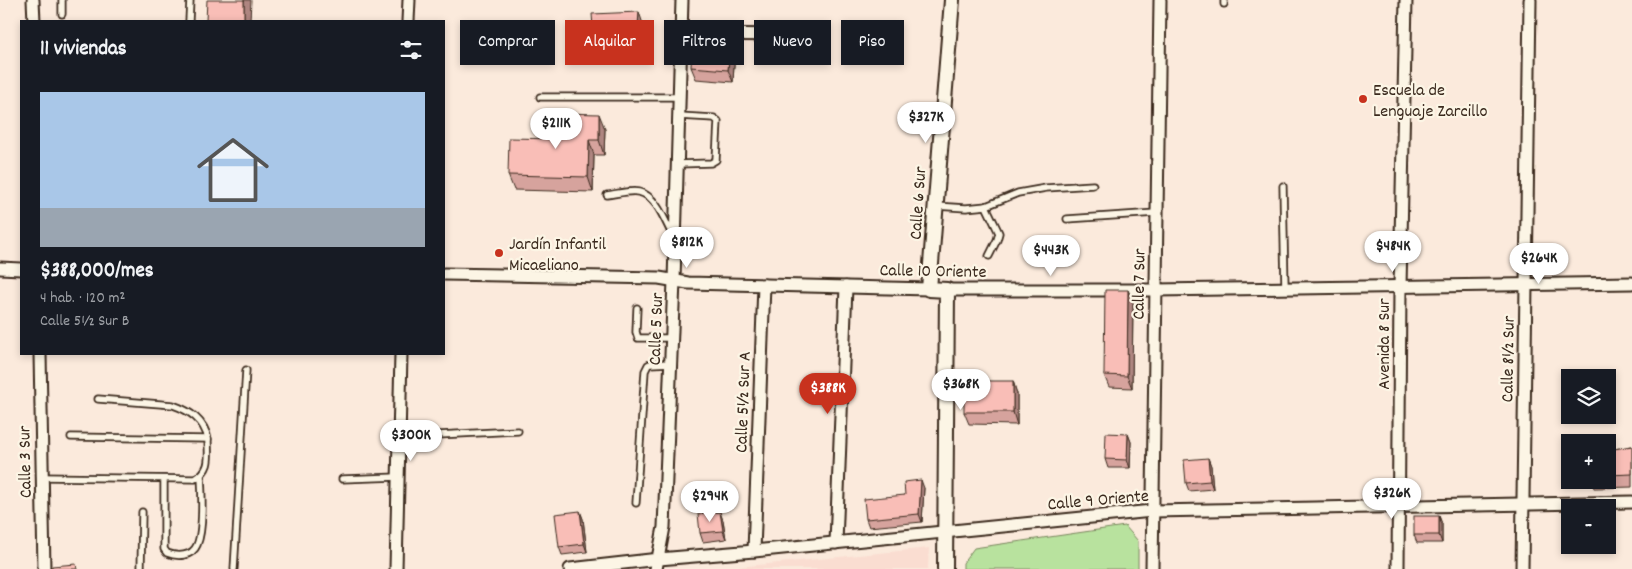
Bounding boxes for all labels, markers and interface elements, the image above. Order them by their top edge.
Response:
chip: Comprar [460,20,555,65]
chip: Alquilar [565,20,654,65]
chip: Filtros [664,20,744,65]
chip: Nuevo [754,20,831,65]
chip: Piso [841,20,904,65]
text: 11 viviendas [40,35,127,65]
icon: filters [397,36,425,64]
place label: Escuela de Lenguaje Zarcillo [1373,79,1488,125]
marker: Escuela de Lenguaje Zarcillo [1357,93,1369,105]
pin: $327K [891,102,961,144]
text: $327K [908,106,944,129]
pin: $211K [521,108,591,150]
text: $211K [541,112,571,135]
icon: home [188,125,278,215]
street label: Calle 6 Sur [904,165,935,241]
pin: $812K [652,226,722,269]
pin: $484K [1358,230,1428,273]
text: $812K [671,231,703,254]
place label: Jardín Infantil Micaeliano [509,233,607,279]
pin: $443K [1016,234,1086,277]
text: $484K [1375,235,1411,258]
text: $443K [1033,239,1069,262]
pin: $264K [1504,242,1574,285]
marker: Jardín Infantil Micaeliano [493,247,505,259]
text: $264K [1521,247,1557,270]
street label: Calle 7 Sur [1127,248,1154,320]
text: $388,000/mes [40,257,154,287]
street label: Calle 10 Oriente [879,259,987,286]
text: 4 hab. · 120 m² [40,287,125,310]
street label: Calle 5 Sur [644,292,671,366]
street label: Avenida 8 Sur [1373,298,1398,390]
text: Calle 5½ Sur B [40,310,129,333]
street label: Calle 8½ Sur [1496,315,1523,403]
street label: Calle 5½ Sur A [730,351,759,453]
pin: $368K [926,368,996,411]
map controls [1561,369,1616,554]
button: layers [1561,369,1616,424]
pin: $388K [793,372,863,415]
text: $368K [943,373,979,396]
text: $388K [810,377,846,400]
pin: $300K [376,420,446,462]
text: $300K [391,424,431,447]
street label: Calle 3 Sur [13,425,40,498]
button: + [1561,434,1616,489]
pin: $326K [1357,478,1427,520]
pin: $294K [675,480,745,523]
text: $326K [1373,482,1411,505]
text: $294K [692,485,728,508]
street label: Calle 9 Oriente [1047,485,1150,518]
button: − [1561,499,1616,554]

